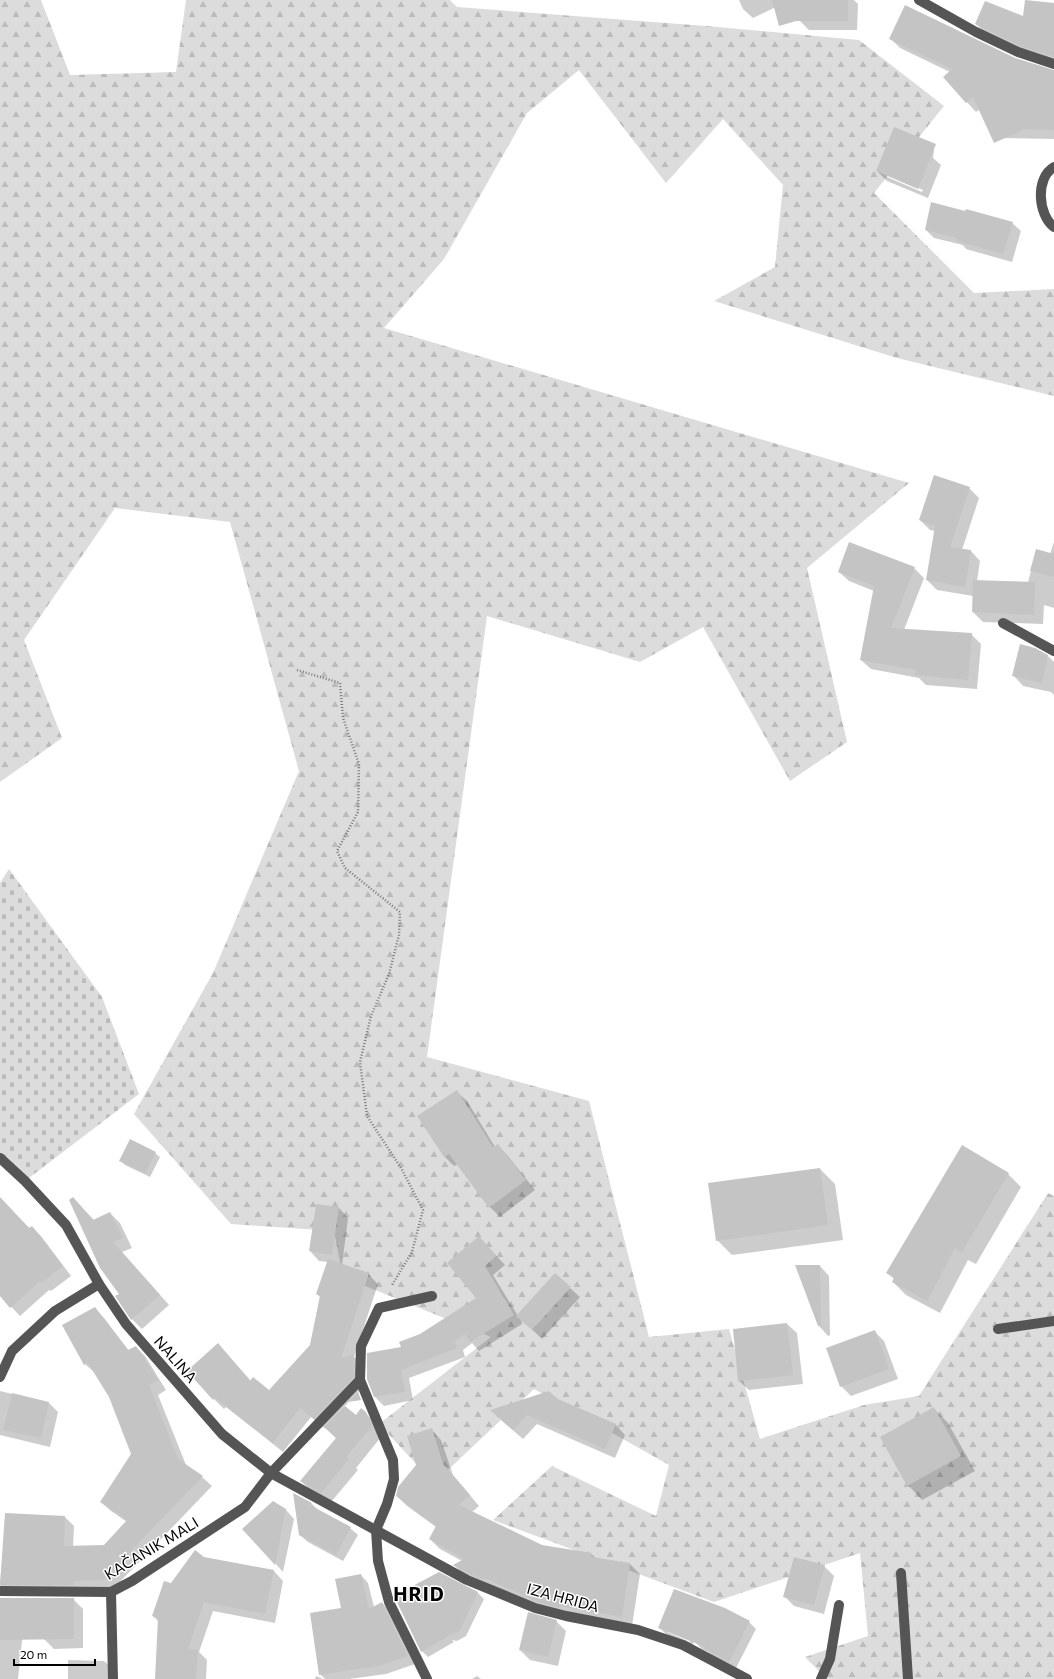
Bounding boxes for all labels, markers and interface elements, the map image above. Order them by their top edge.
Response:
street label: NALINA [151,1332,201,1386]
street label: KAČANIK MALI [100,1512,201,1583]
street label: IZA HRIDA [525,1579,601,1615]
district label: HRID [393,1582,445,1605]
scale bar [14,1641,95,1667]
text: 20 m [20,1647,47,1661]

